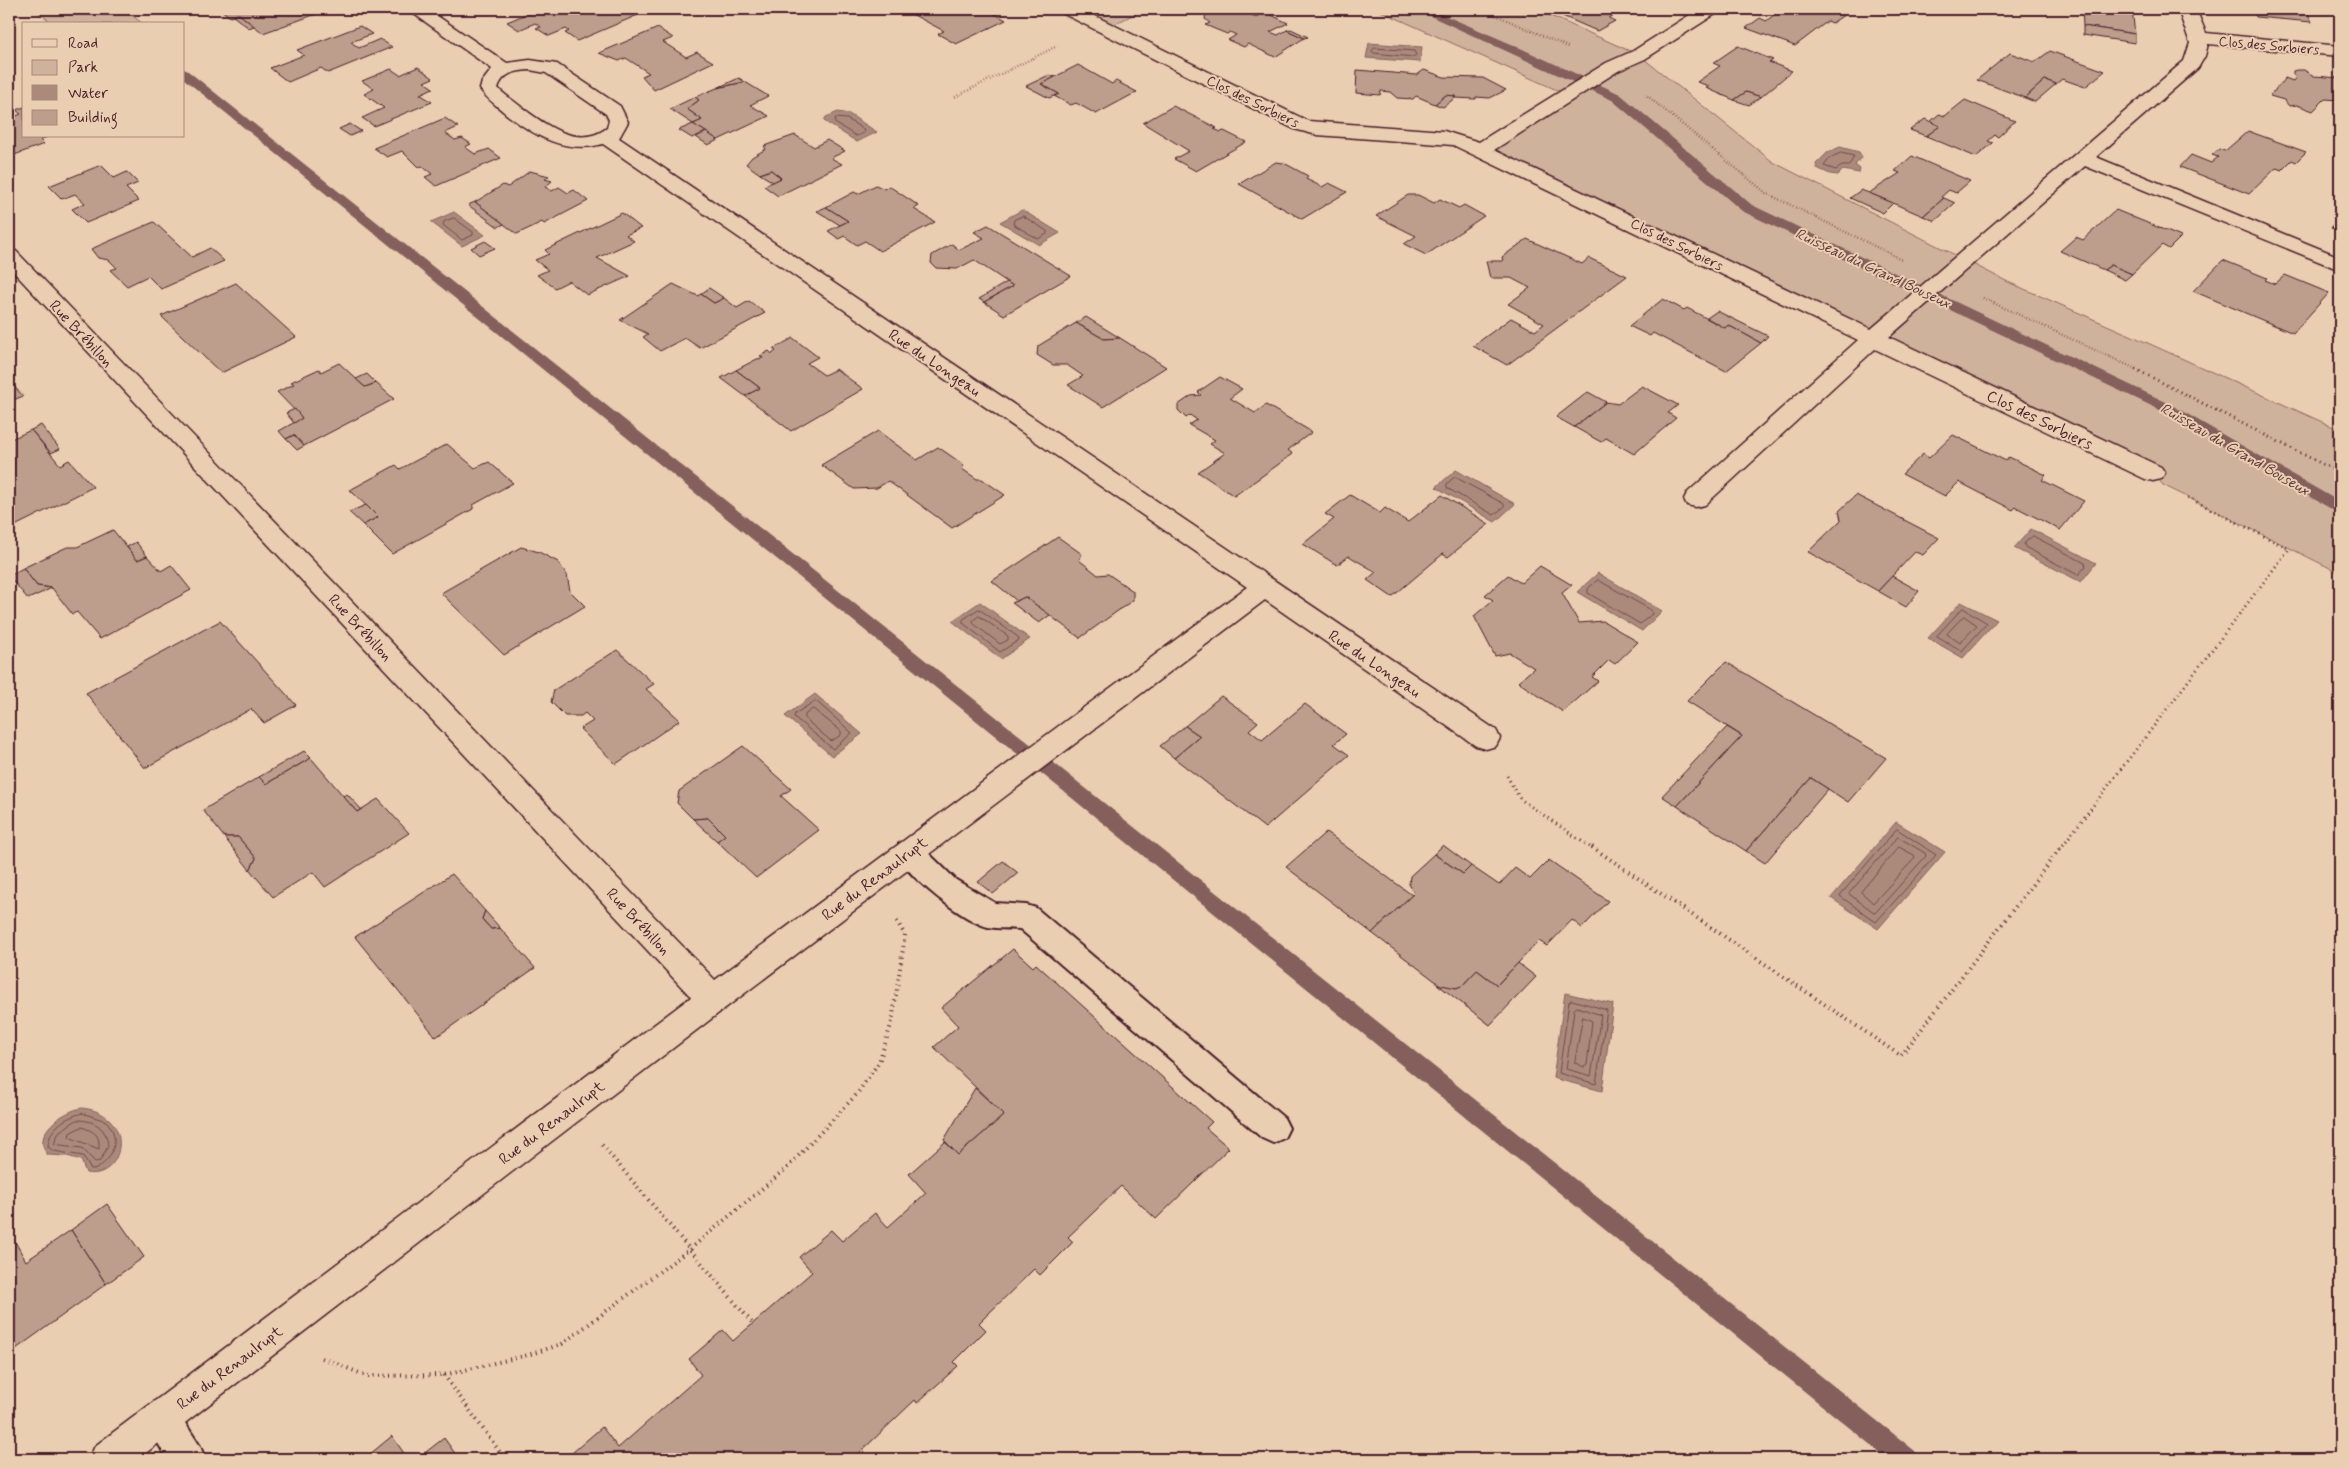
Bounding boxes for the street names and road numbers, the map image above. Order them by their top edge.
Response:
street label: Clos des Sorbiers [2218,33,2320,59]
street label: Clos des Sorbiers [1203,72,1302,132]
street label: Clos des Sorbiers [1627,215,1726,275]
street label: Rue Brébillon [44,296,118,372]
street label: Rue du Longeau [884,325,984,402]
street label: Clos des Sorbiers [1983,386,2096,455]
street label: Rue Brébillon [323,590,397,666]
street label: Rue du Longeau [1324,626,1424,703]
street label: Rue du Renaulrupt [818,832,933,926]
street label: Rue Brébillon [601,884,675,960]
street label: Rue du Renaulrupt [495,1076,610,1170]
street label: Rue du Renaulrupt [173,1321,288,1415]

